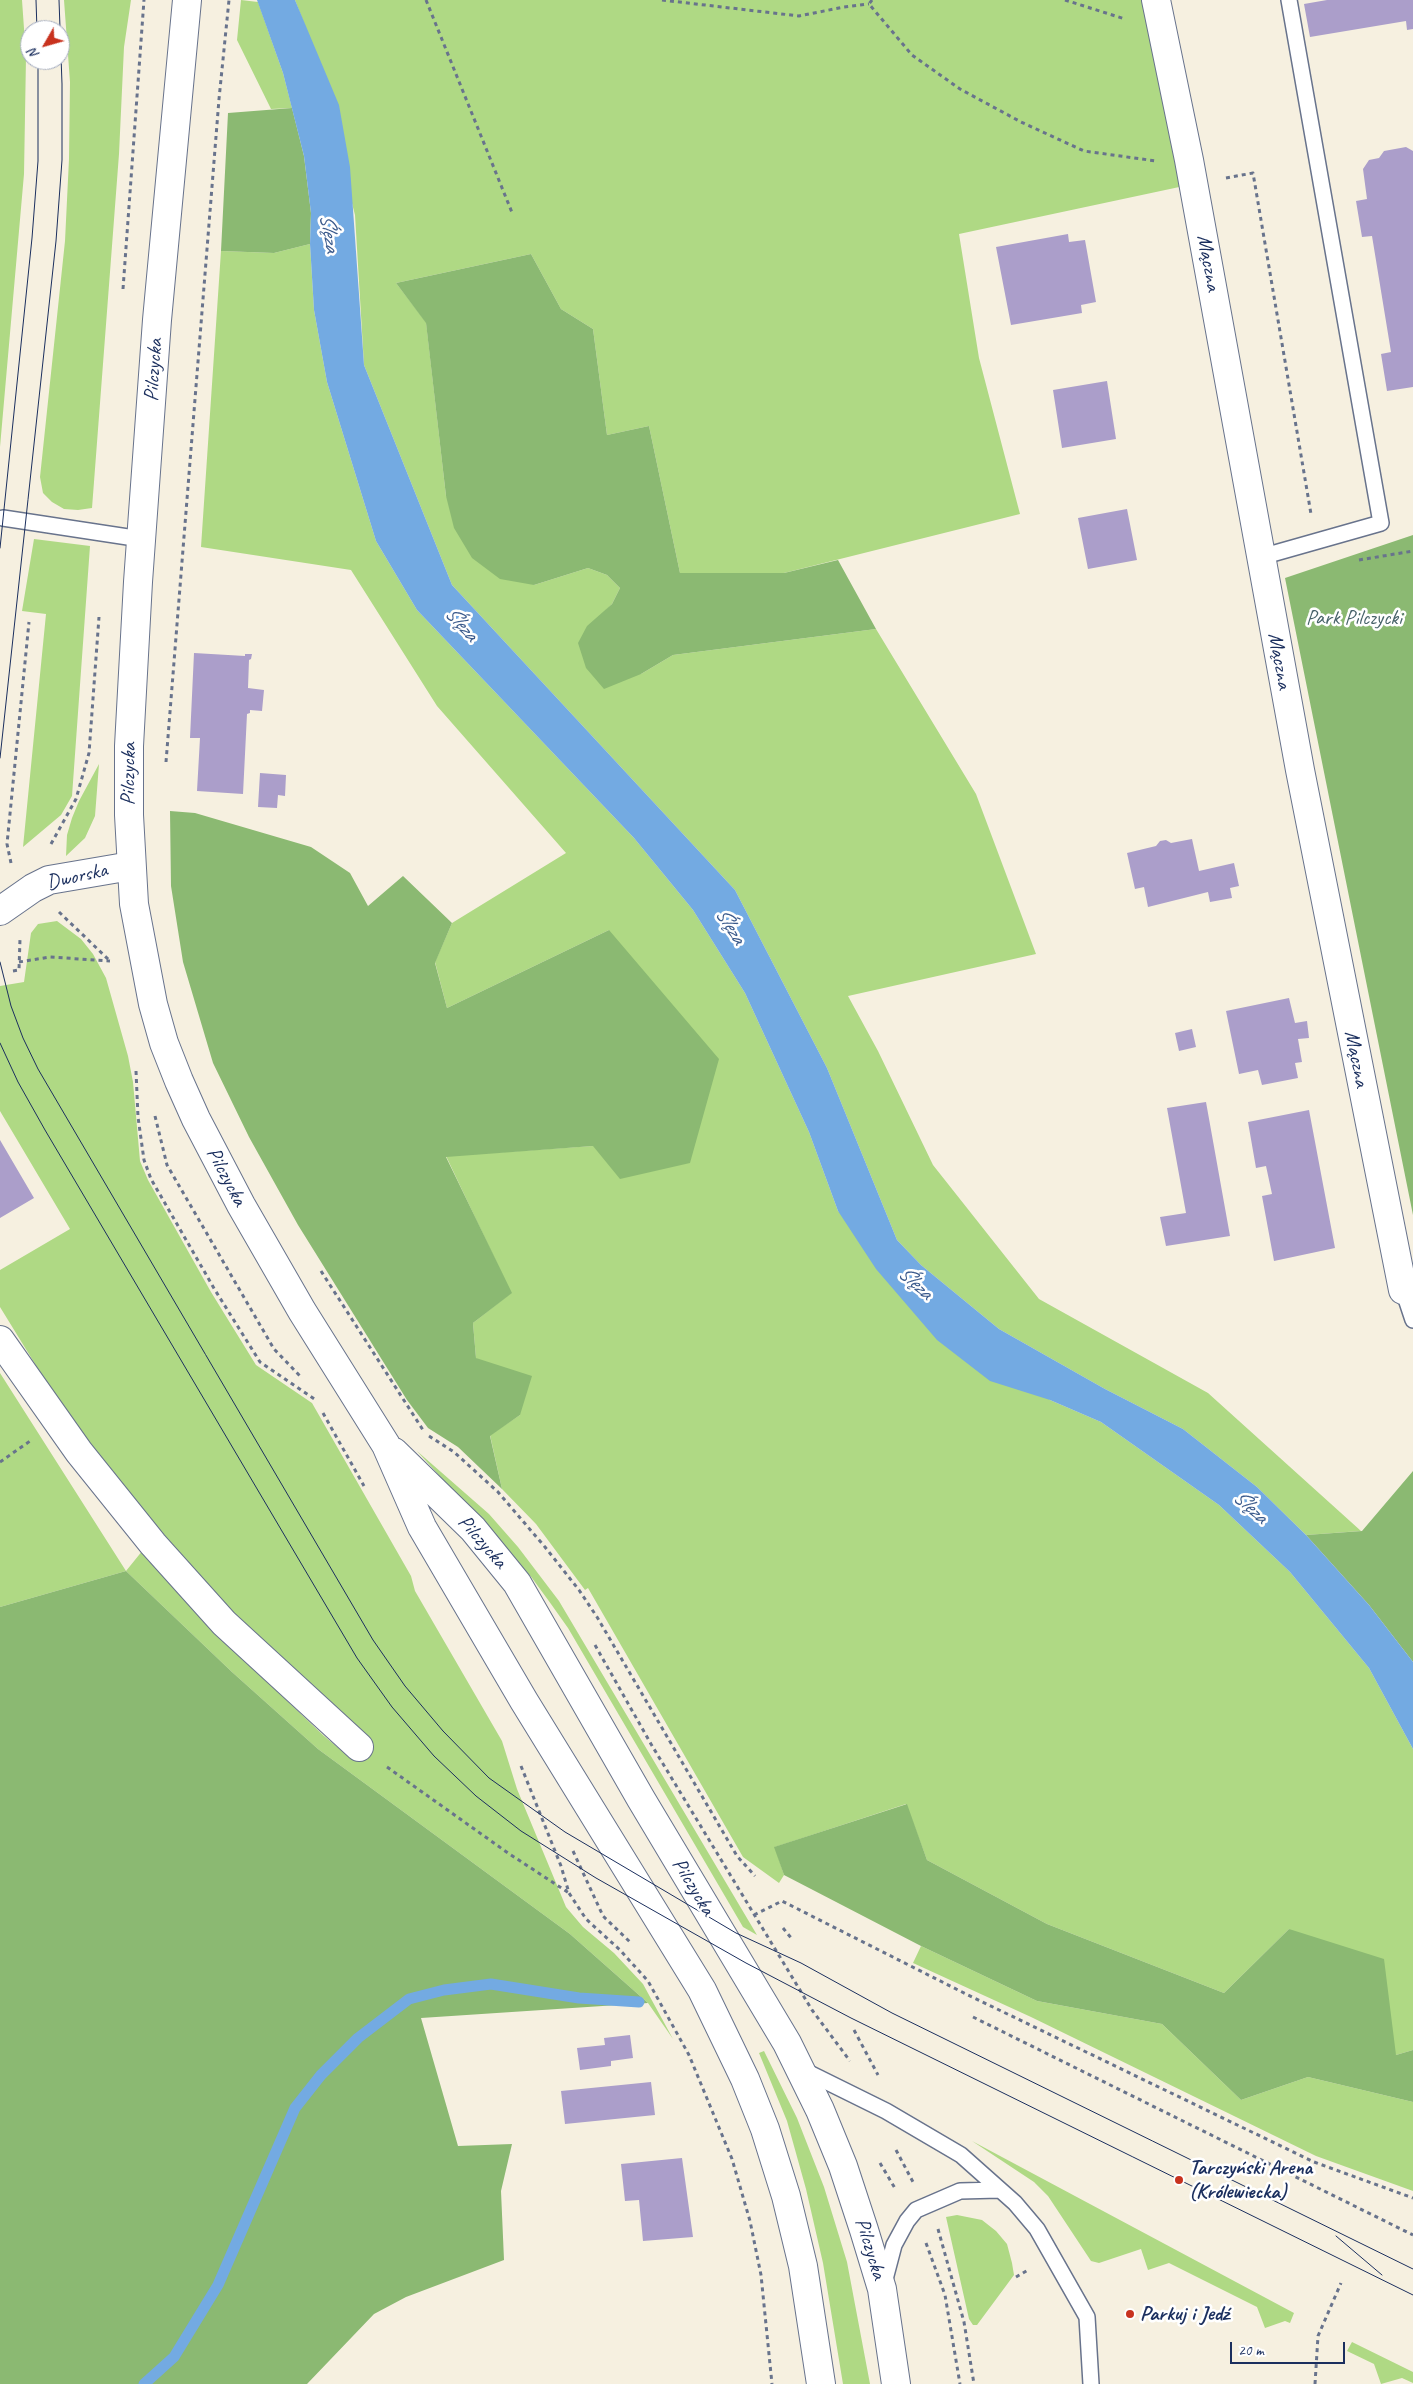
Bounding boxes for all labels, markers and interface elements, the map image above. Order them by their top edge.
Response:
north arrow [20,20,70,70]
text: N [24,45,43,63]
water label: Ślęza [313,212,345,254]
street label: Mączna [1191,233,1225,293]
street label: Pilczycka [139,338,169,402]
water label: Ślęza [439,601,483,647]
park label: Park Pilczycki [1306,605,1402,631]
street label: Mączna [1262,631,1296,691]
street label: Pilczycka [116,742,142,806]
street label: Dworska [44,858,110,896]
water label: Ślęza [709,903,751,949]
street label: Mączna [1338,1029,1374,1089]
street label: Pilczycka [200,1143,252,1211]
water label: Ślęza [892,1260,938,1306]
water label: Ślęza [1227,1484,1273,1530]
street label: Pilczycka [452,1510,512,1574]
street label: Pilczycka [666,1854,720,1920]
place label: Tarczyński Arena (Królewiecka) [1189,2155,1312,2205]
marker: Tarczyński Arena (Królewiecka) [1173,2174,1185,2186]
street label: Pilczycka [849,2215,891,2283]
place label: Parkuj i Jedź [1140,2301,1229,2327]
marker: Parkuj i Jedź [1124,2308,1136,2320]
scale bar [1233,2332,1348,2364]
text: 20 m [1238,2341,1264,2360]

